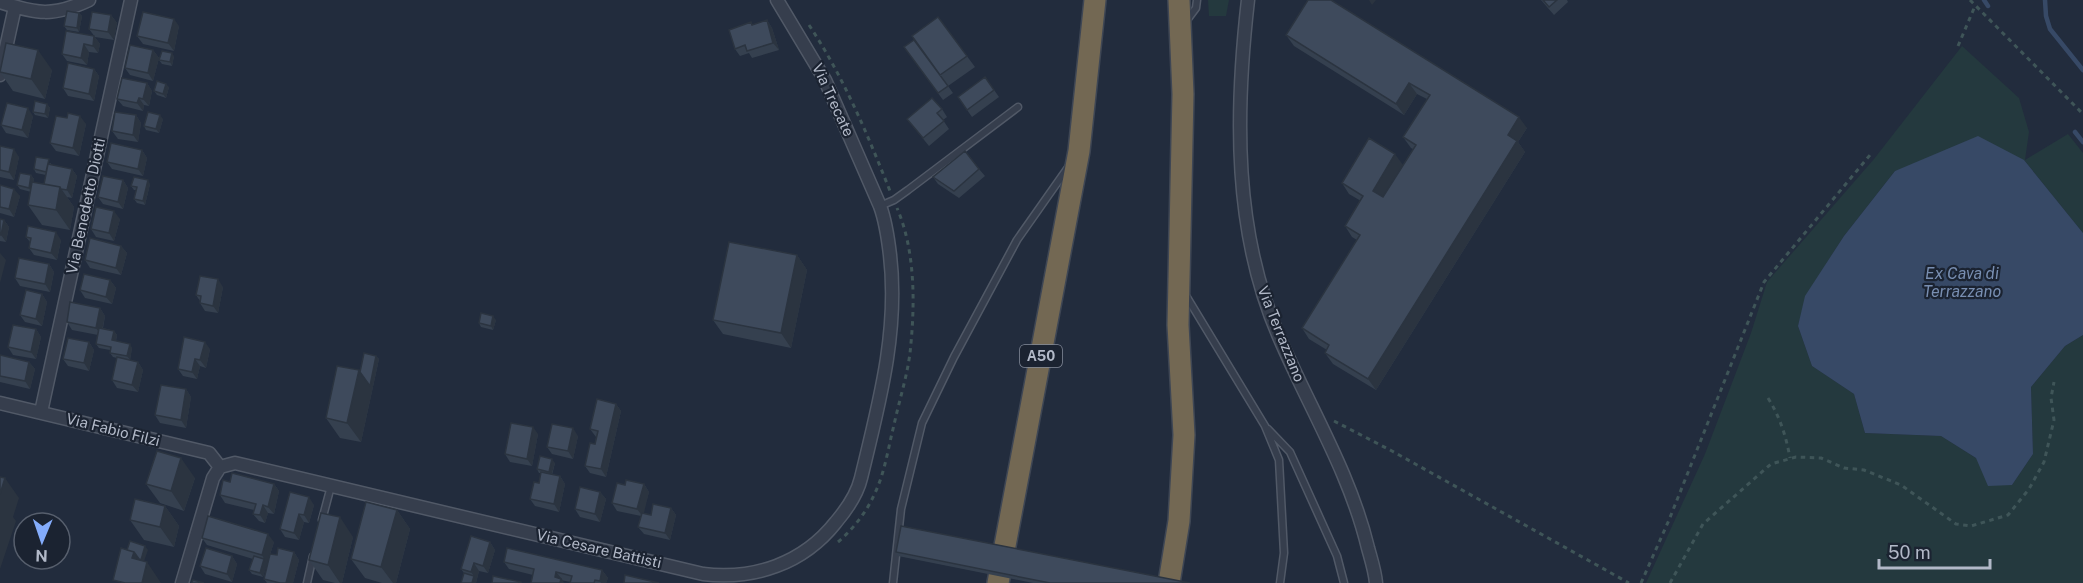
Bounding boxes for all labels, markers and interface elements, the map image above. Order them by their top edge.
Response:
street label: Via Trecate [809,61,858,139]
street label: Via Benedetto Diotti [63,137,108,275]
water label: Ex Cava di Terrazzano [1923,264,2001,301]
street label: Via Terrazzano [1254,283,1308,384]
road number: A50 [1020,345,1062,367]
street label: Via Fabio Filzi [65,410,162,449]
north arrow [12,511,72,571]
street label: Via Cesare Battisti [535,526,663,571]
scale bar [1879,532,1990,570]
text: 50 m [1888,542,1931,563]
text: N [35,546,48,565]

